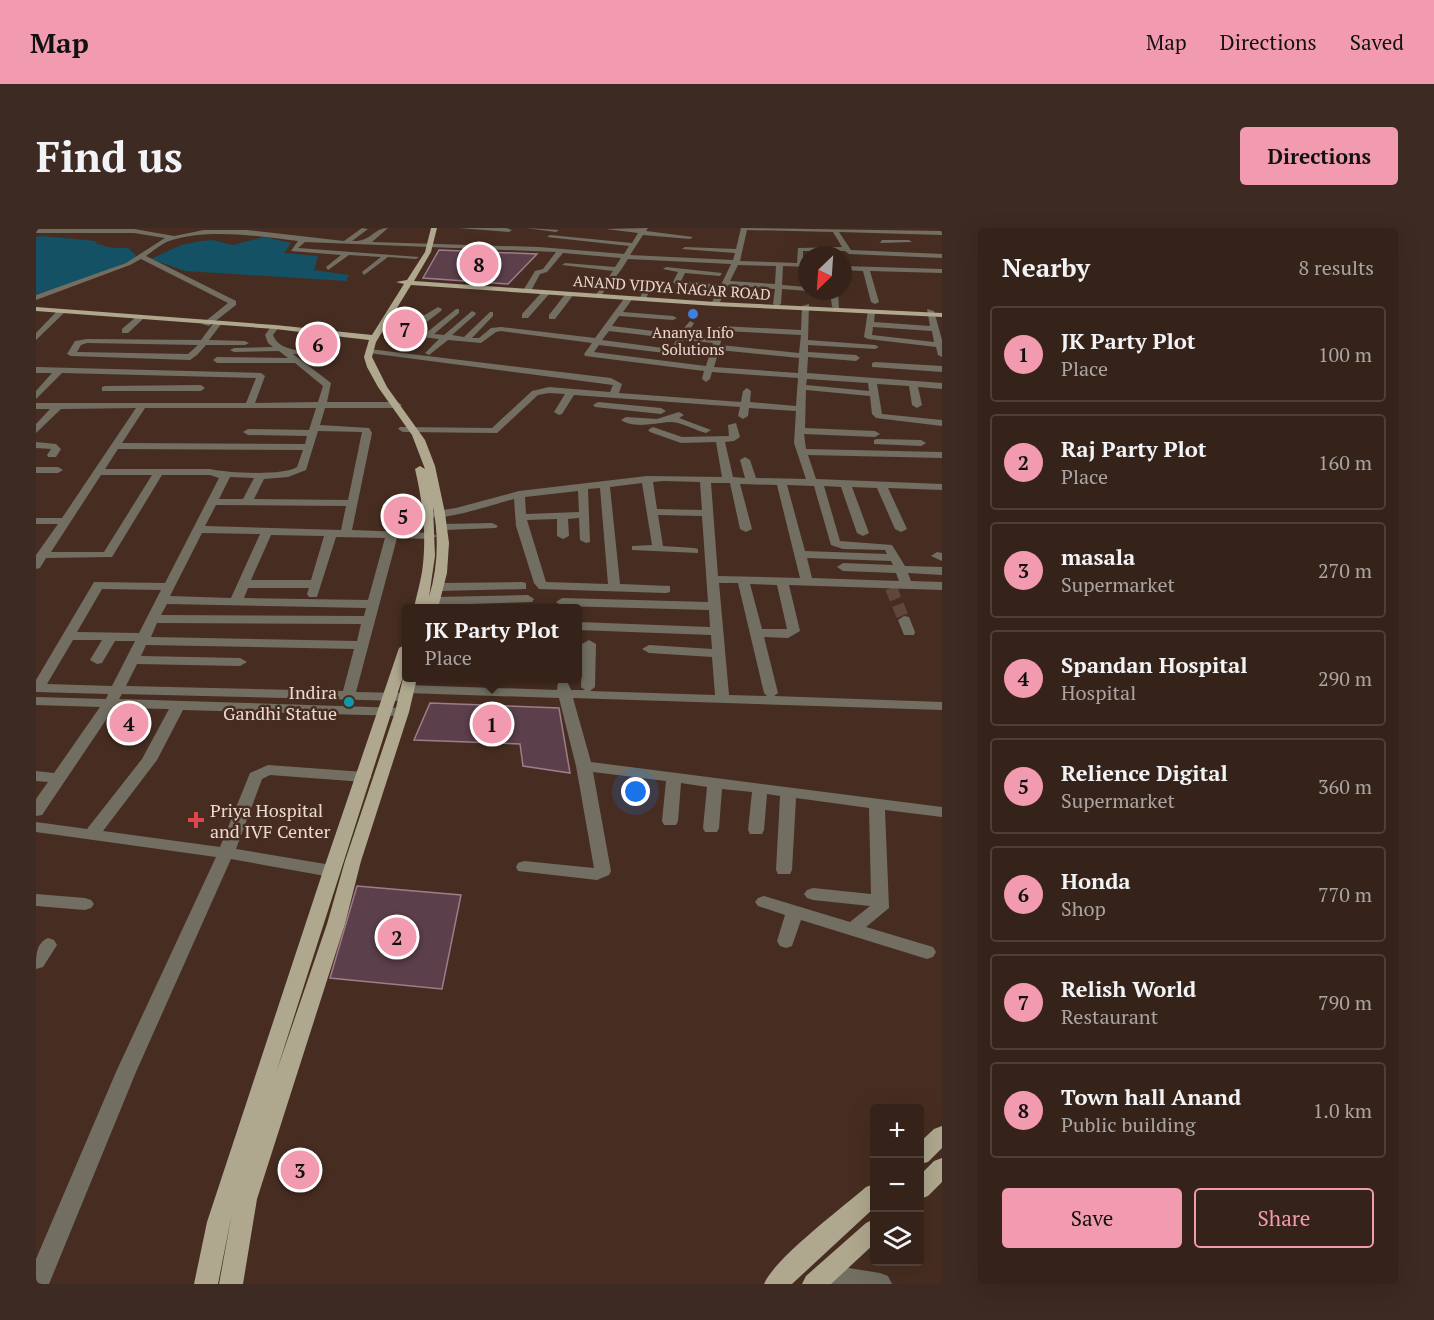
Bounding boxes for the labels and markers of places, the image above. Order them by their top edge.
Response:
pin: 8 [460,242,498,286]
pin: 7 [386,306,424,352]
marker: Ananya Info Solutions [686,307,700,321]
pin: 6 [298,322,338,366]
place label: Ananya Info Solutions [652,322,734,359]
pin: 5 [384,494,422,538]
place label: Indira Gandhi Statue [223,680,337,725]
marker: Indira Gandhi Statue [342,695,356,709]
pin: 4 [110,700,148,746]
pin: 1 [472,702,512,746]
place label: Priya Hospital and IVF Center [210,798,331,843]
marker: Priya Hospital and IVF Center [187,811,205,829]
pin: 2 [378,914,416,960]
pin: 3 [280,1148,320,1192]

